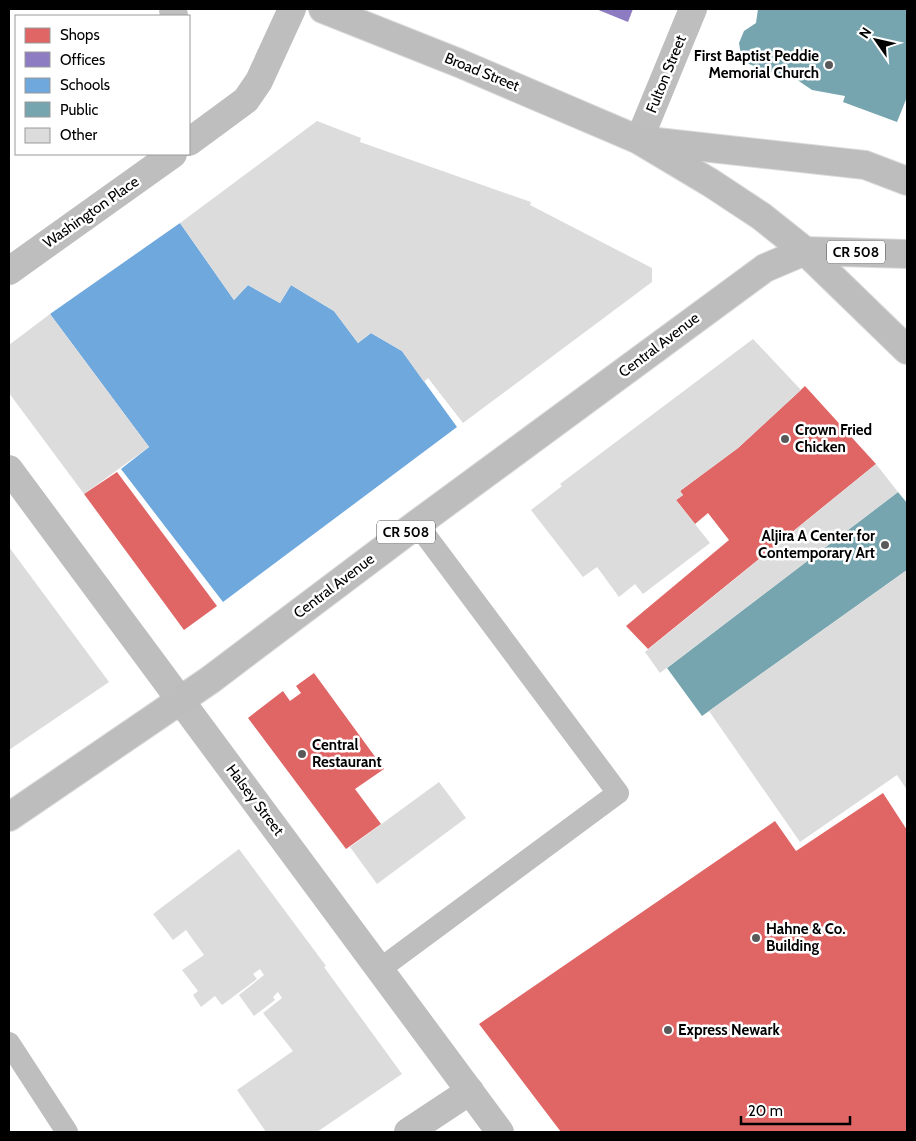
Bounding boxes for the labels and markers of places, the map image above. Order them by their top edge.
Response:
place label: First Baptist Peddie Memorial Church [694,47,819,82]
marker: First Baptist Peddie Memorial Church [823,59,835,71]
place label: Crown Fried Chicken [795,421,872,456]
marker: Crown Fried Chicken [779,433,791,445]
place label: Aljira A Center for Contemporary Art [758,527,875,562]
marker: Aljira A Center for Contemporary Art [879,539,891,551]
place label: Central Restaurant [312,736,382,771]
marker: Central Restaurant [296,748,308,760]
place label: Hahne & Co. Building [766,920,846,955]
marker: Hahne & Co. Building [750,932,762,944]
place label: Express Newark [678,1021,780,1039]
marker: Express Newark [662,1024,674,1036]

